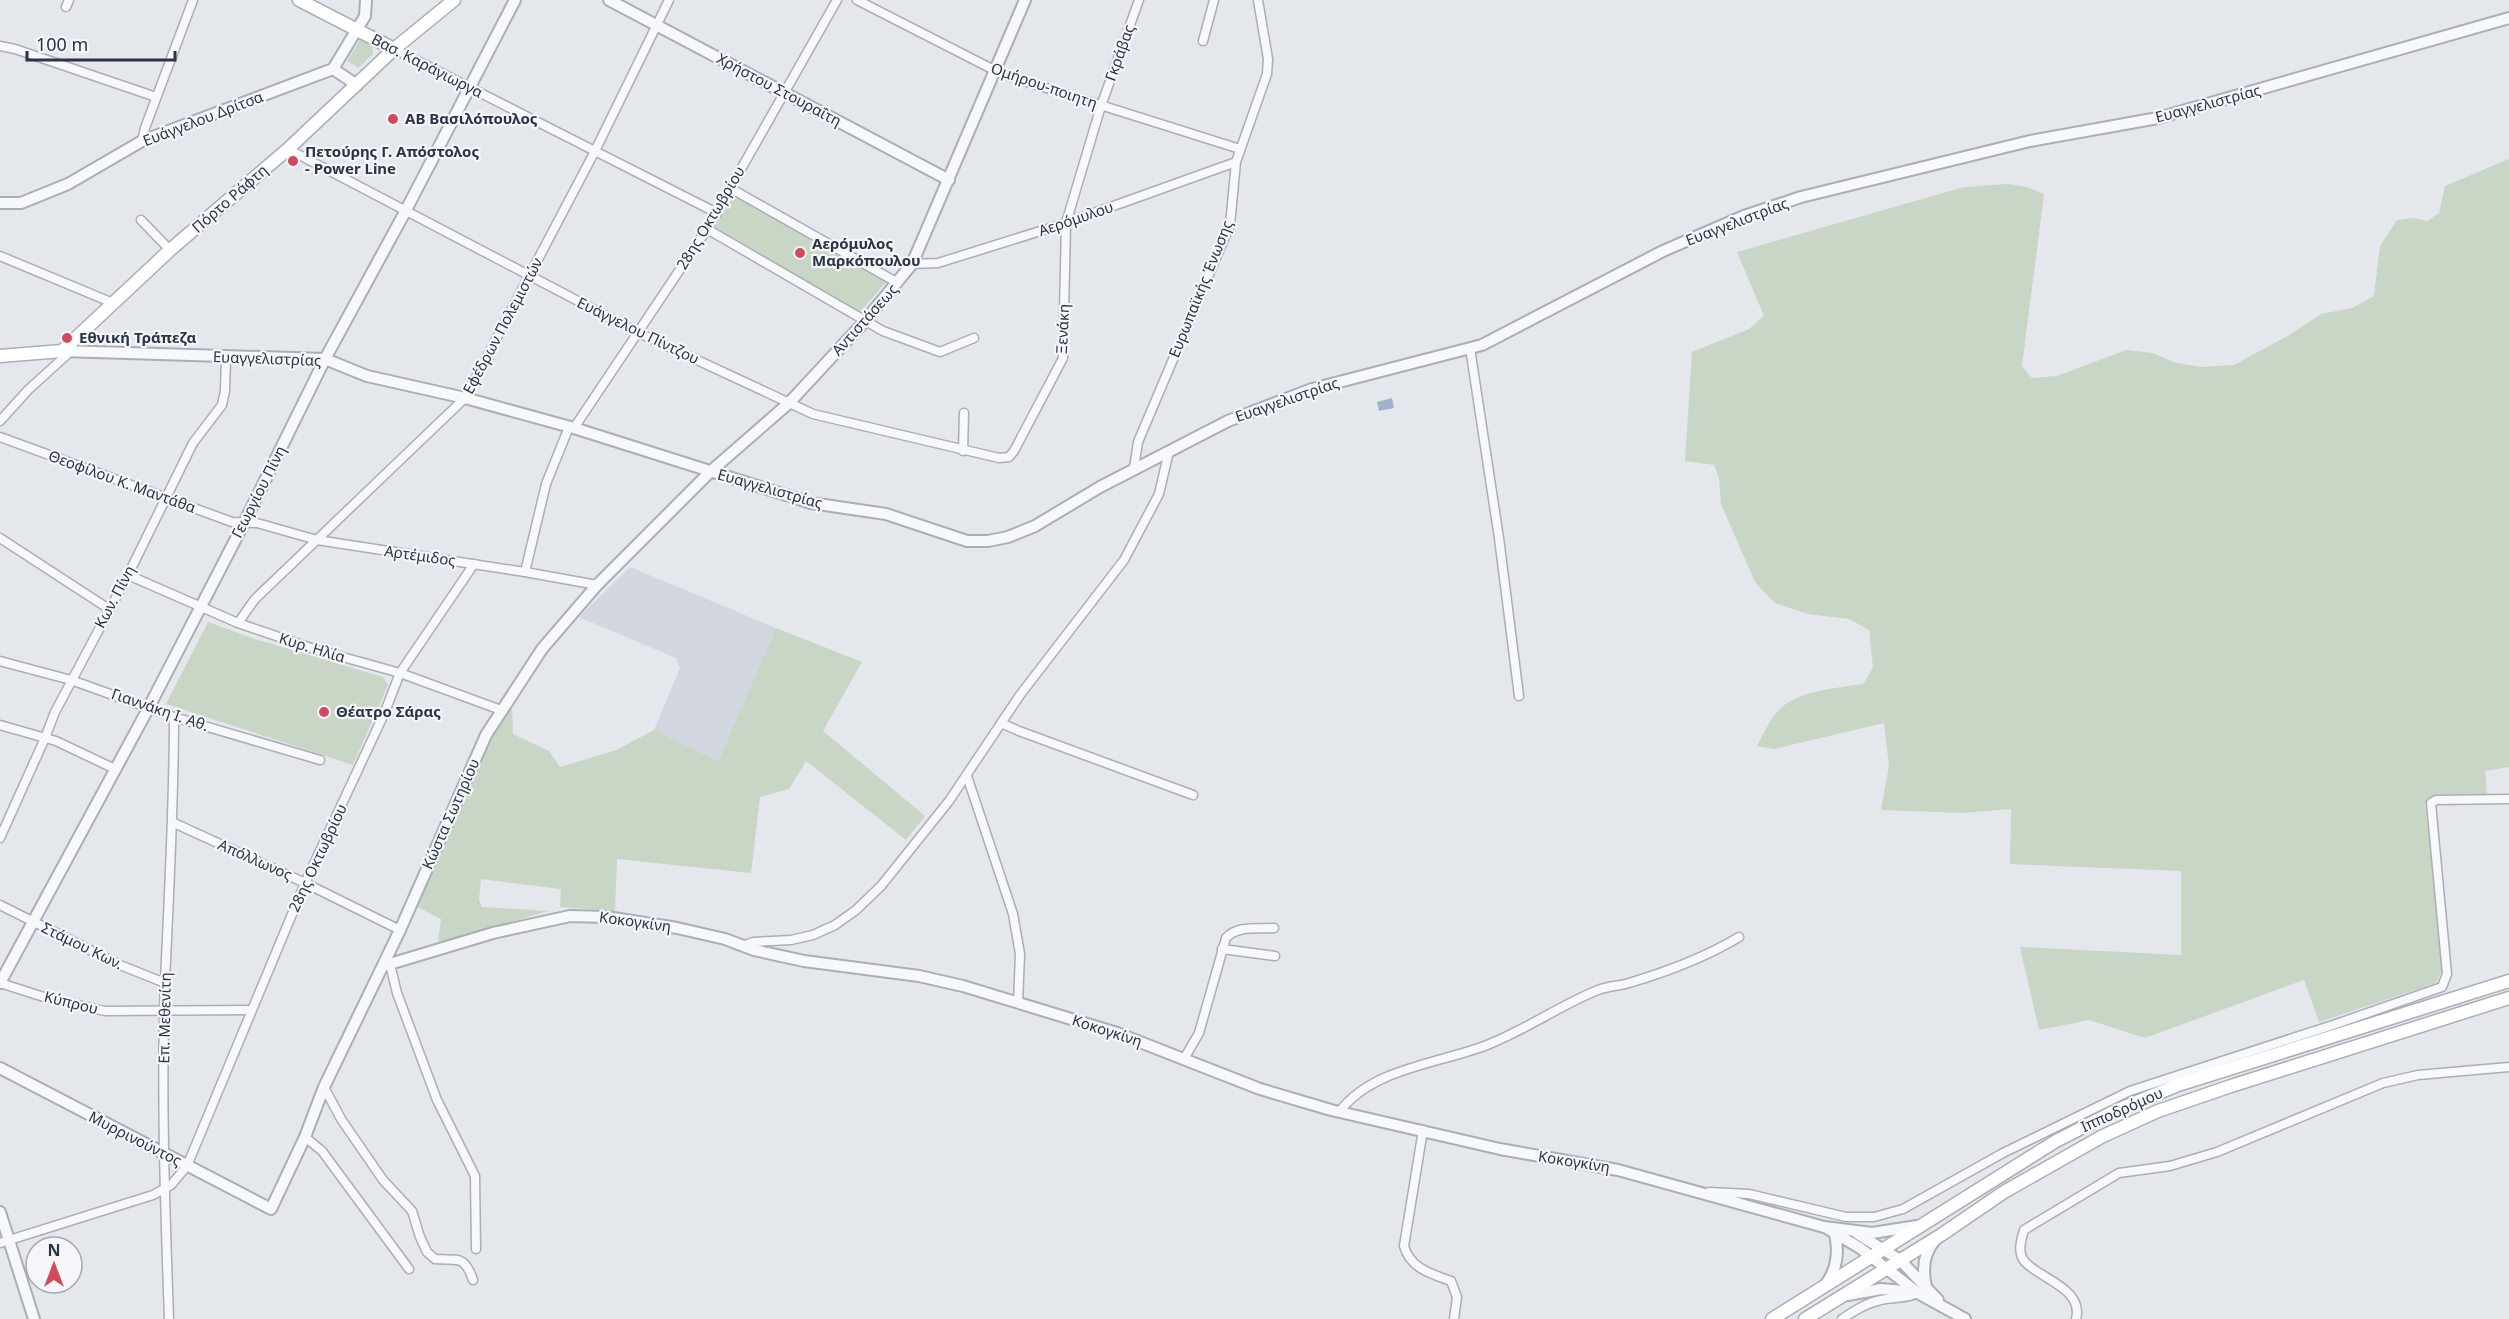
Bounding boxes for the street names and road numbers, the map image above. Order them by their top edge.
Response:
street label: Γκράβας [1100,22,1139,84]
street label: Βασ. Καράγιωργα [368,28,487,102]
street label: Χρήστου Στουραΐτη [714,48,845,130]
street label: Ομήρου-ποιητη [988,57,1100,113]
street label: Ευαγγελιστρίας [2153,79,2263,127]
street label: Ευάγγελου Δρίτσα [140,86,266,150]
street label: Πόρτο Ράφτη [187,160,272,237]
street label: 28ης Οκτωβρίου [671,162,749,273]
street label: Ευαγγελιστρίας [1682,192,1791,250]
street label: Αερόμυλου [1035,196,1116,240]
street label: Ευρωπαϊκής Ένωσης [1163,217,1237,360]
street label: Εφέδρων Πολεμιστών [458,254,547,397]
street label: Αντιστάσεως [827,279,902,359]
street label: Ευάγγελου Πίντζου [574,292,703,368]
street label: Ξενάκη [1051,303,1073,355]
street label: Ευαγγελιστρίας [213,346,322,370]
street label: Ευαγγελιστρίας [1232,372,1341,426]
street label: Γεωργίου Πίνη [226,442,290,541]
street label: Θεοφίλου Κ. Μαντάθα [46,445,199,517]
street label: Ευαγγελιστρίας [715,463,825,513]
street label: Αρτέμιδος [383,540,457,570]
street label: Κων. Πίνη [89,562,139,631]
street label: Κυρ. Ηλία [277,628,348,667]
street label: Γιαννάκη Ι. Αθ. [109,683,212,735]
street label: Κώστα Σωτηρίου [417,755,484,872]
street label: 28ης Οκτωβρίου [283,800,351,915]
street label: Απόλλωνος [215,834,296,884]
street label: Κοκογκίνη [598,906,672,936]
street label: Στάμου Κων. [38,917,127,973]
street label: Επ. Μεθενίτη [153,972,175,1064]
street label: Κύπρου [42,986,100,1018]
street label: Κοκογκίνη [1070,1009,1145,1051]
street label: Ιπποδρόμου [2077,1082,2166,1136]
street label: Μυρρινούντος [86,1106,185,1170]
street label: Κοκογκίνη [1537,1145,1611,1177]

